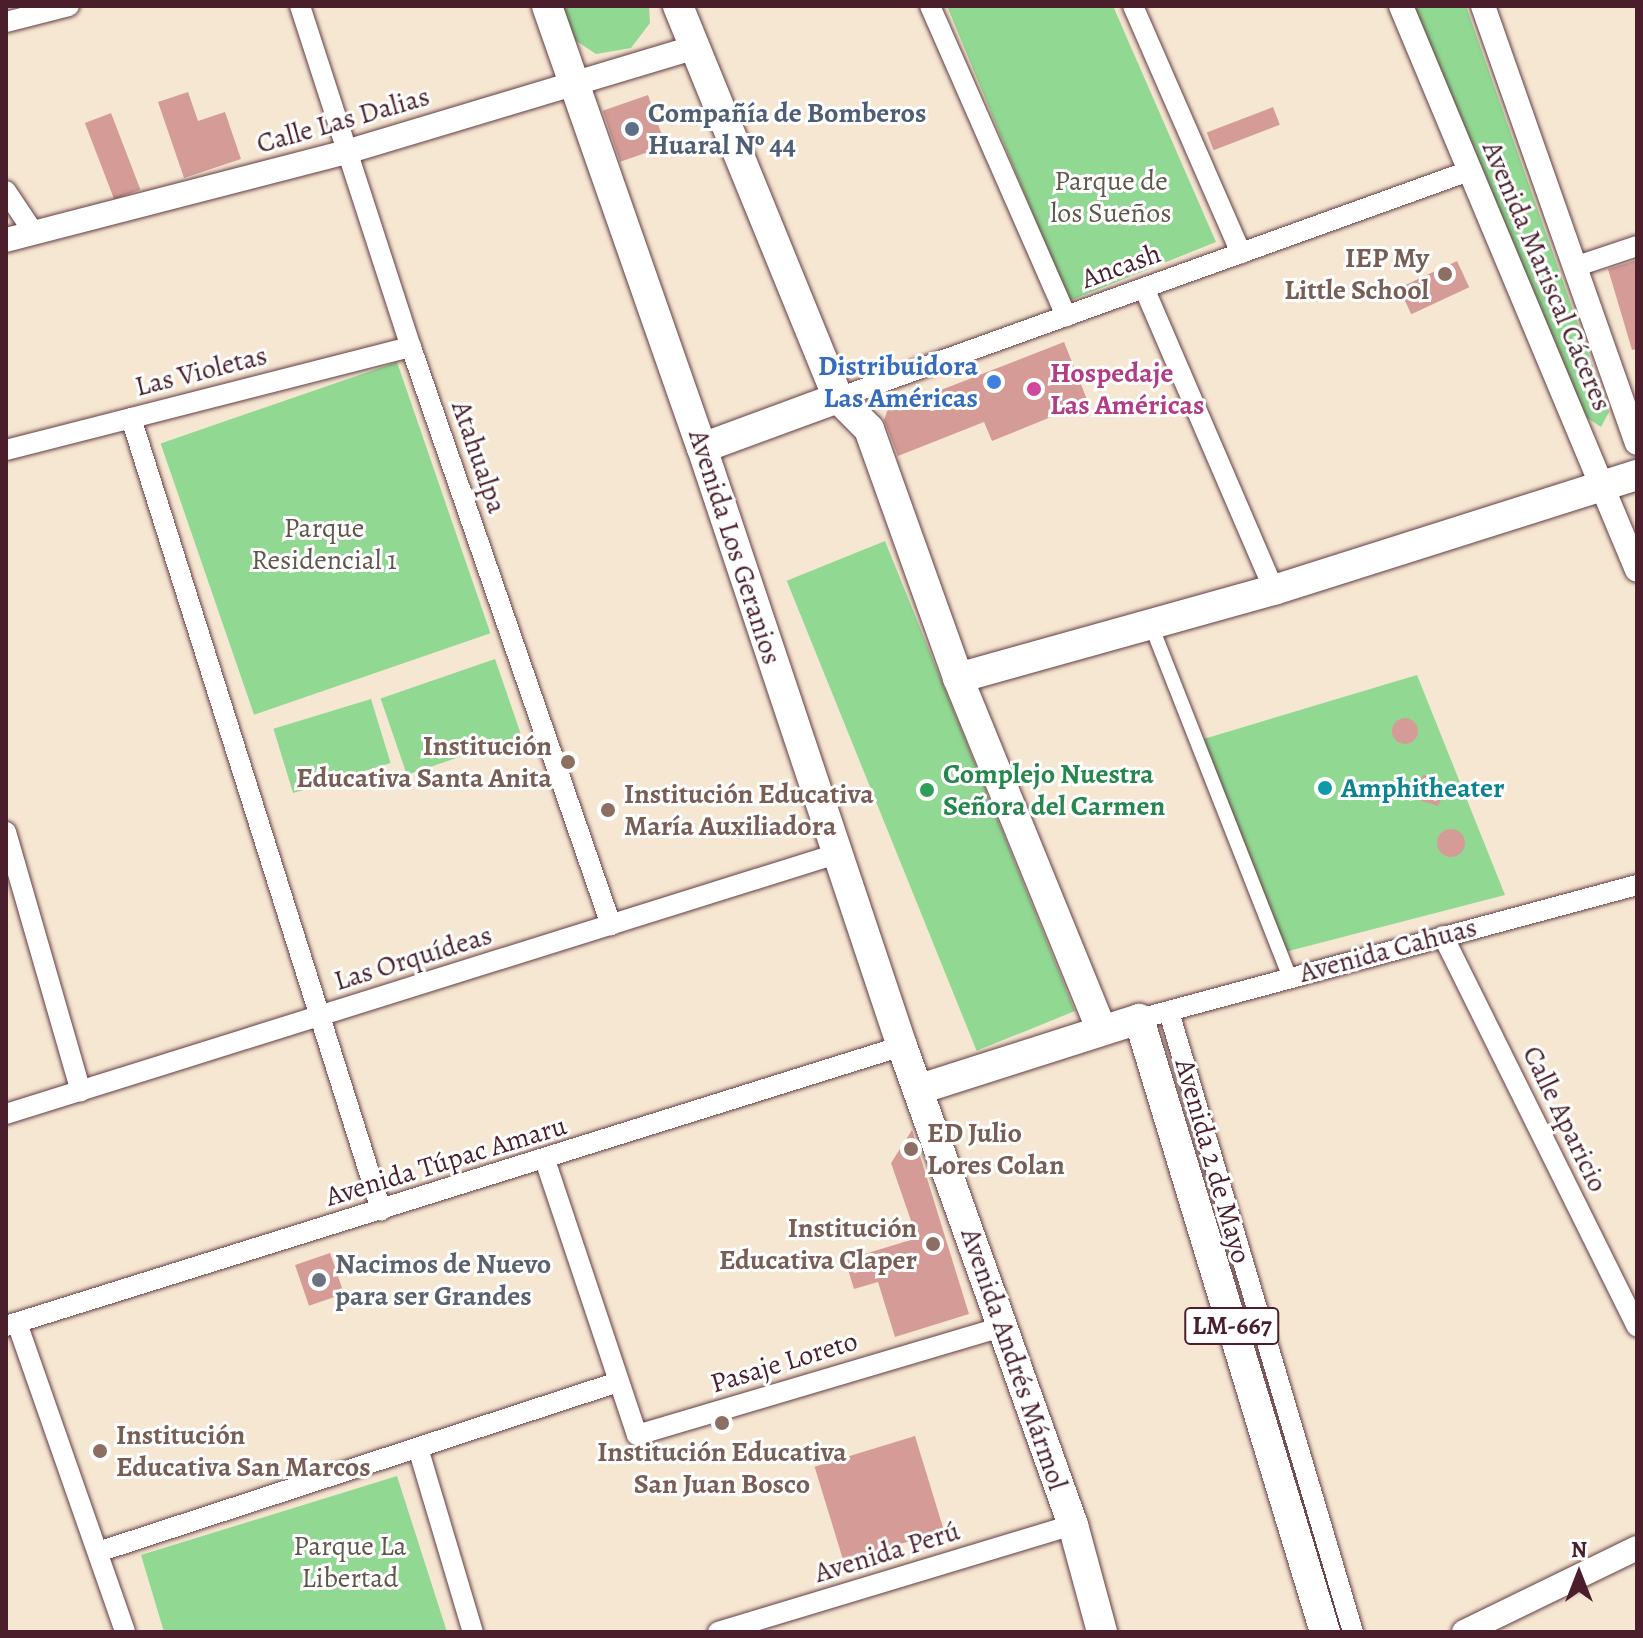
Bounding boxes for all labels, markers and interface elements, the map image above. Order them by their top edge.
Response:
street label: Calle Las Dalias [253,79,433,161]
place label: Compañía de Bomberos Huaral Nº 44 [648,96,926,162]
marker: Compañía de Bomberos Huaral Nº 44 [623,120,641,138]
street label: Avenida Mariscal Cáceres [1475,136,1619,416]
park label: Parque de los Sueños [1050,164,1172,230]
street label: Ancash [1077,236,1165,296]
place label: IEP My Little School [1284,241,1429,307]
marker: IEP My Little School [1436,265,1454,283]
street label: Las Violetas [132,338,270,404]
place label: Distribuidora Las Américas [818,349,978,415]
place label: Hospedaje Las Américas [1050,356,1204,422]
marker: Distribuidora Las Américas [985,373,1003,391]
marker: Hospedaje Las Américas [1025,380,1043,398]
street label: Atahualpa [444,396,514,518]
street label: Avenida Los Geranios [681,425,789,669]
park label: Parque Residencial 1 [251,511,397,577]
place label: Institución Educativa Santa Anita [296,729,552,795]
marker: Institución Educativa Santa Anita [559,753,577,771]
place label: Complejo Nuestra Señora del Carmen [943,757,1165,823]
place label: Amphitheater [1341,771,1505,805]
place label: Institución Educativa María Auxiliadora [624,777,874,843]
marker: Amphitheater [1316,779,1334,797]
marker: Complejo Nuestra Señora del Carmen [918,781,936,799]
marker: Institución Educativa María Auxiliadora [599,801,617,819]
street label: Avenida Cahuas [1296,910,1480,990]
street label: Las Orquídeas [330,918,496,998]
street label: Calle Aparicio [1515,1041,1615,1197]
street label: Avenida 2 de Mayo [1168,1055,1258,1267]
street label: Avenida Túpac Amaru [322,1108,570,1214]
place label: ED Julio Lores Colan [927,1116,1065,1182]
marker: ED Julio Lores Colan [902,1140,920,1158]
place label: Institución Educativa Claper [719,1211,917,1277]
street label: Avenida Andrés Mármol [953,1224,1075,1494]
marker: Institución Educativa Claper [924,1235,942,1253]
place label: Nacimos de Nuevo para ser Grandes [335,1247,551,1313]
marker: Nacimos de Nuevo para ser Grandes [310,1271,328,1289]
road number: LM-667 [1184,1304,1280,1348]
street label: Pasaje Loreto [707,1324,861,1400]
marker: Institución Educativa San Juan Bosco [713,1414,731,1432]
place label: Institución Educativa San Marcos [116,1418,371,1484]
place label: Institución Educativa San Juan Bosco [597,1435,847,1501]
marker: Institución Educativa San Marcos [91,1442,109,1460]
street label: Avenida Perú [810,1514,964,1590]
park label: Parque La Libertad [293,1529,407,1595]
north arrow [1539,1534,1619,1614]
text: N [1571,1535,1587,1565]

